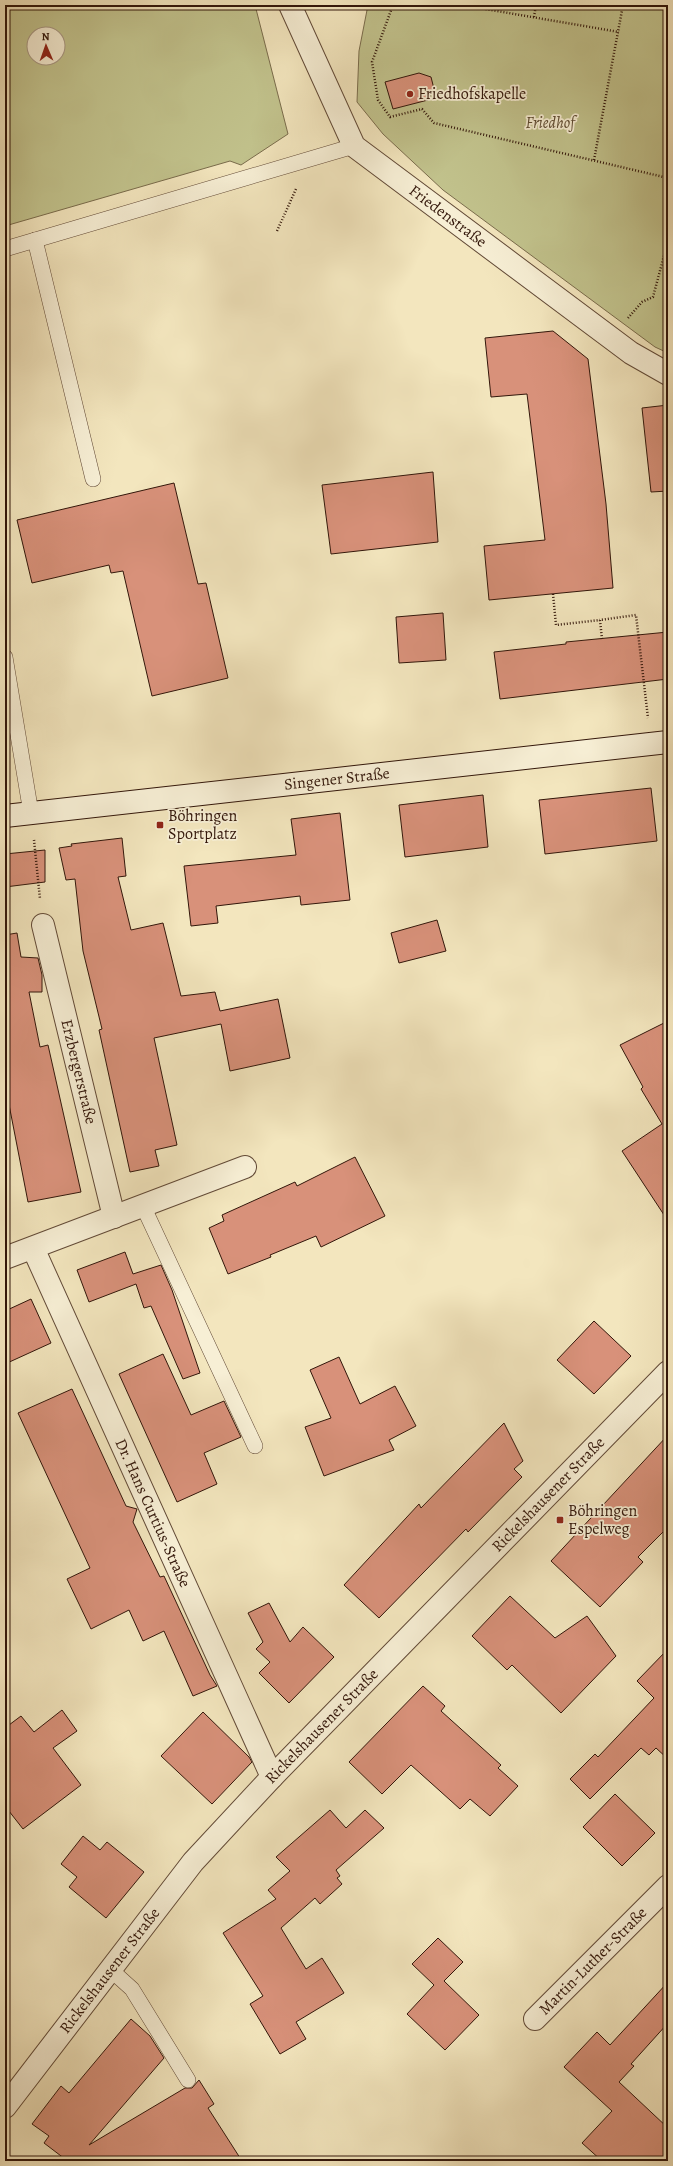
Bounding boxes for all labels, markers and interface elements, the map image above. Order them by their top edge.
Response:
north arrow [26,26,66,66]
text: N [41,29,50,44]
place label: Friedhofskapelle [418,83,526,105]
marker: Friedhofskapelle [405,89,415,99]
park label: Friedhof [526,112,578,134]
street label: Friedenstraße [404,180,491,252]
street label: Singener Straße [283,762,391,796]
place label: Böhringen Sportplatz [168,805,237,845]
marker: Böhringen Sportplatz [155,820,165,830]
street label: Erzbergerstraße [55,1017,102,1126]
street label: Rickelshausener Straße [487,1432,610,1557]
street label: Dr. Hans Curtius-Straße [110,1435,196,1591]
place label: Böhringen Espelweg [568,1500,637,1540]
marker: Böhringen Espelweg [555,1515,565,1525]
street label: Rickelshausener Straße [260,1664,383,1789]
street label: Martin-Luther-Straße [534,1902,652,2020]
street label: Rickelshausener Straße [54,1903,165,2038]

